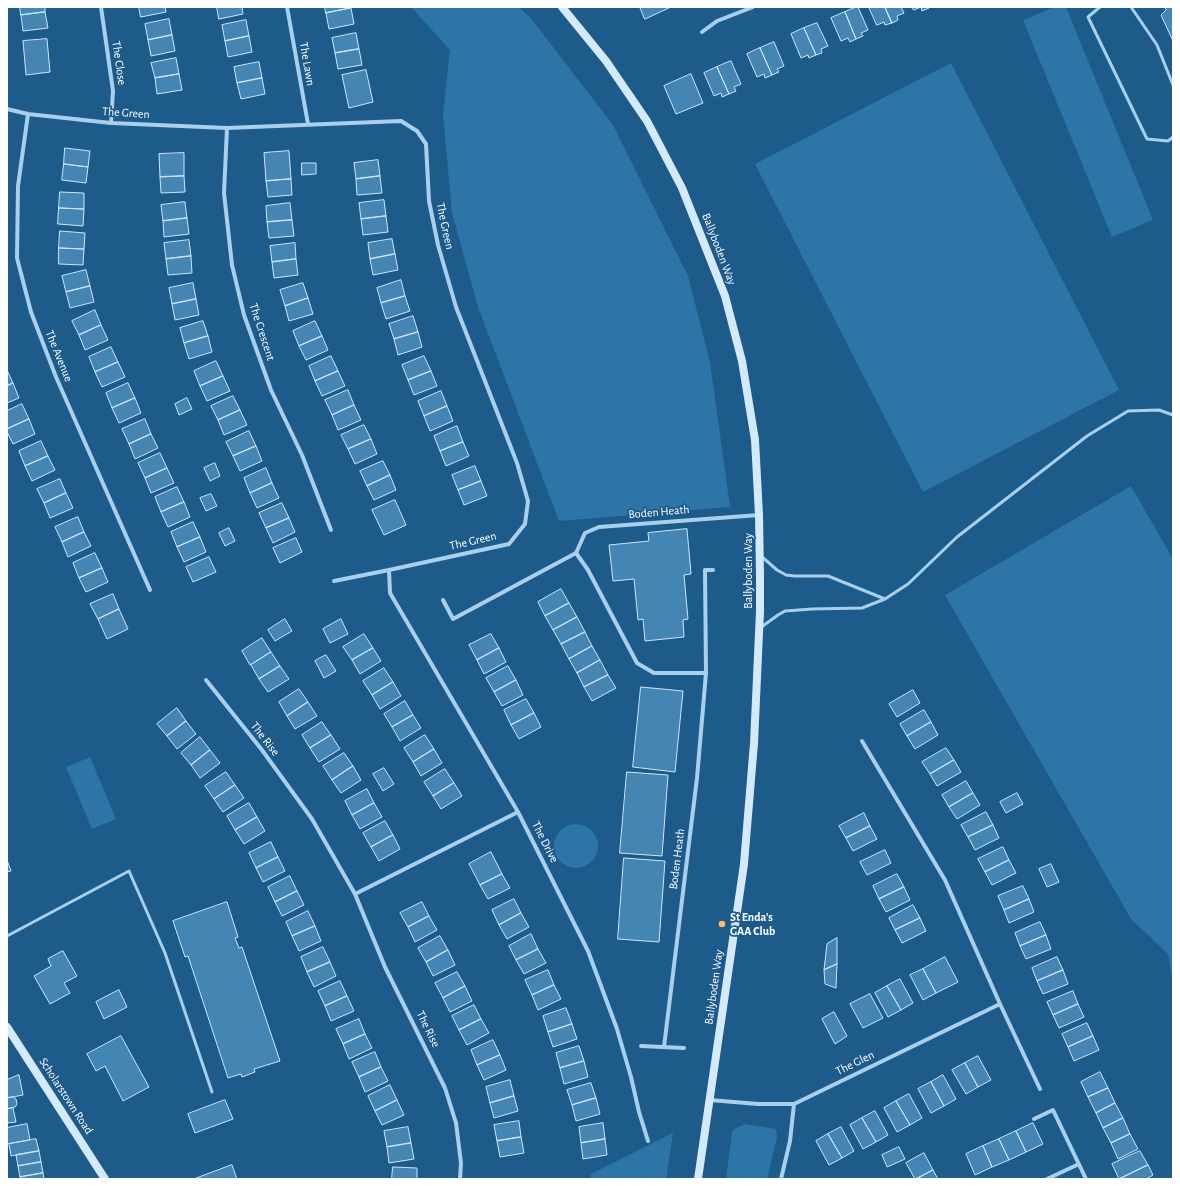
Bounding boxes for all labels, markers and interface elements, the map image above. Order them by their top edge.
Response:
street label: The Close [109,40,129,86]
street label: The Lawn [296,41,318,87]
street label: The Green [102,104,150,122]
street label: The Green [433,201,457,251]
street label: Ballyboden Way [699,211,739,287]
street label: The Crescent [246,301,278,363]
street label: The Avenue [42,328,76,384]
street label: Boden Heath [628,502,690,522]
street label: The Green [448,529,498,553]
street label: Ballyboden Way [741,533,755,609]
street label: The Rise [247,719,283,759]
street label: The Drive [528,819,562,865]
street label: Boden Heath [666,828,688,890]
place label: St Enda's GAA Club [730,910,775,938]
marker: St Enda's GAA Club [717,919,727,929]
street label: Ballyboden Way [702,949,726,1025]
street label: The Rise [413,1008,443,1050]
street label: The Glen [833,1047,877,1079]
street label: Scholarstown Road [36,1055,96,1137]

